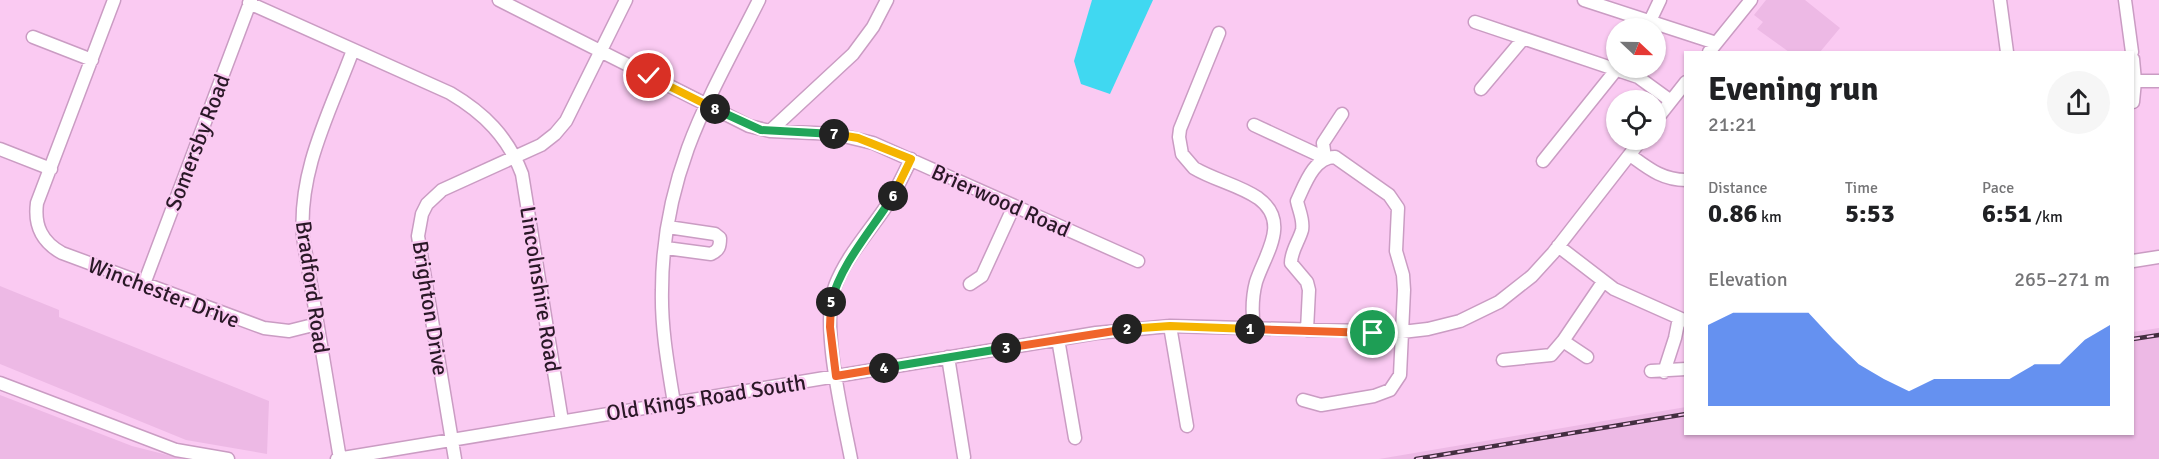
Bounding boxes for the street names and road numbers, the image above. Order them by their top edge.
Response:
street label: Somersby Road [159,70,236,214]
street label: Brierwood Road [927,158,1074,243]
street label: Lincolnshire Road [514,204,567,374]
street label: Bradford Road [290,219,335,355]
street label: Brighton Drive [407,239,454,377]
street label: Winchester Drive [84,251,243,334]
street label: Old Kings Road South [604,368,808,427]

